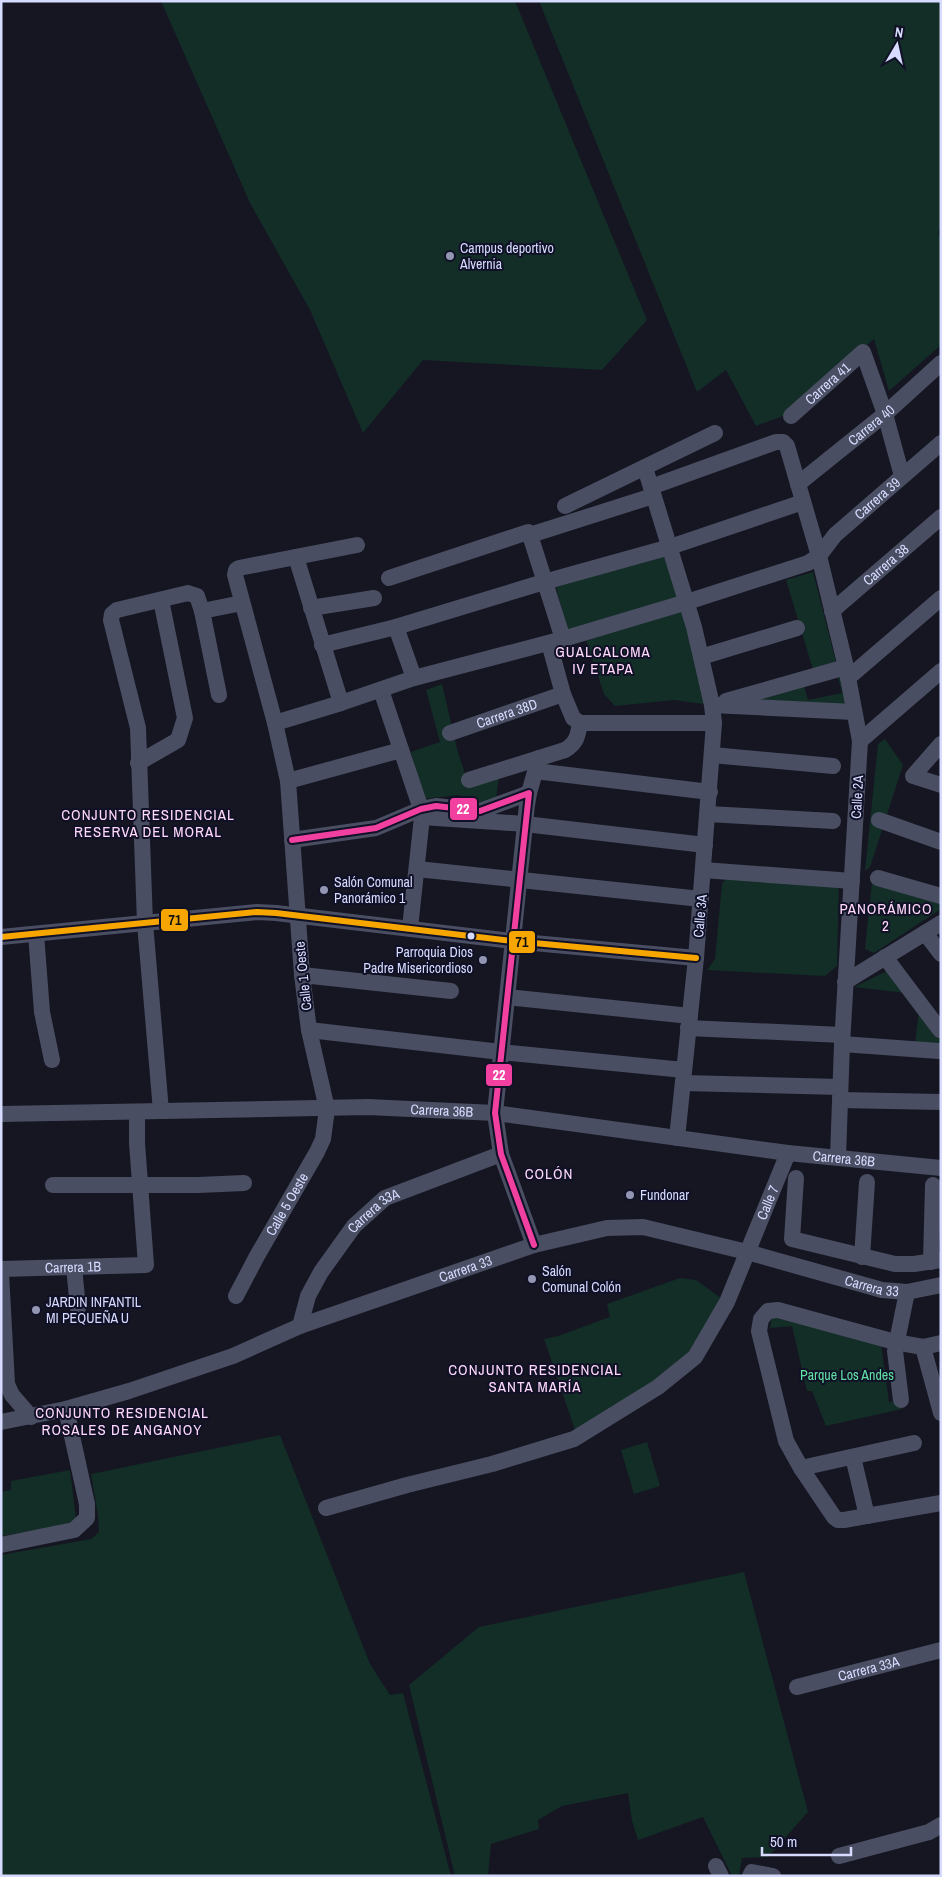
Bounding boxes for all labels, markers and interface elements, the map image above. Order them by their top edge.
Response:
north arrow [872,20,922,70]
text: N [894,23,905,42]
place label: Campus deportivo Alvernia [459,239,554,273]
marker: Campus deportivo Alvernia [444,250,456,262]
street label: Carrera 41 [801,358,855,408]
street label: Carrera 40 [844,401,898,449]
street label: Carrera 39 [851,474,904,523]
street label: Carrera 38 [859,540,912,589]
district label: GUALCALOMA IV ETAPA [555,641,651,679]
street label: Carrera 38D [474,695,540,732]
street label: Calle 2A [847,775,867,819]
line badge: 22 [449,797,478,821]
text: 22 [457,800,469,818]
district label: CONJUNTO RESIDENCIAL RESERVA DEL MORAL [61,804,235,842]
place label: Salón Comunal Panorámico 1 [334,873,412,907]
marker: Salón Comunal Panorámico 1 [318,884,330,896]
street label: Calle 3A [689,893,711,938]
district label: PANORÁMICO 2 [839,898,933,936]
line badge: 71 [160,908,189,932]
text: 71 [169,911,182,929]
line badge: 71 [508,930,536,954]
unlabelled marker [466,931,476,941]
text: 71 [516,933,529,951]
street label: Calle 1 Oeste [290,940,316,1012]
place label: Parroquia Dios Padre Misericordioso [363,943,473,977]
marker: Parroquia Dios Padre Misericordioso [477,954,489,966]
line badge: 22 [485,1063,513,1087]
text: 22 [493,1066,505,1084]
street label: Carrera 36B [410,1100,474,1121]
street label: Carrera 36B [812,1146,876,1171]
district label: COLÓN [525,1163,573,1184]
street label: Calle 5 Oeste [262,1170,312,1239]
street label: Calle 7 [753,1183,783,1223]
street label: Carrera 33A [343,1184,402,1236]
place label: Fundonar [640,1186,689,1204]
marker: Fundonar [624,1189,636,1201]
street label: Carrera 33 [437,1251,494,1286]
street label: Carrera 1B [45,1257,102,1277]
place label: Salón Comunal Colón [542,1262,621,1296]
street label: Carrera 33 [843,1271,899,1300]
marker: Salón Comunal Colón [526,1273,538,1285]
place label: JARDIN INFANTIL MI PEQUEÑA U [46,1293,142,1327]
marker: JARDIN INFANTIL MI PEQUEÑA U [30,1304,42,1316]
district label: CONJUNTO RESIDENCIAL SANTA MARÍA [448,1359,622,1397]
park label: Parque Los Andes [800,1366,894,1384]
district label: CONJUNTO RESIDENCIAL ROSALES DE ANGANOY [35,1402,209,1440]
street label: Carrera 33A [836,1652,902,1685]
scale bar [762,1824,851,1856]
text: 50 m [770,1831,797,1852]

